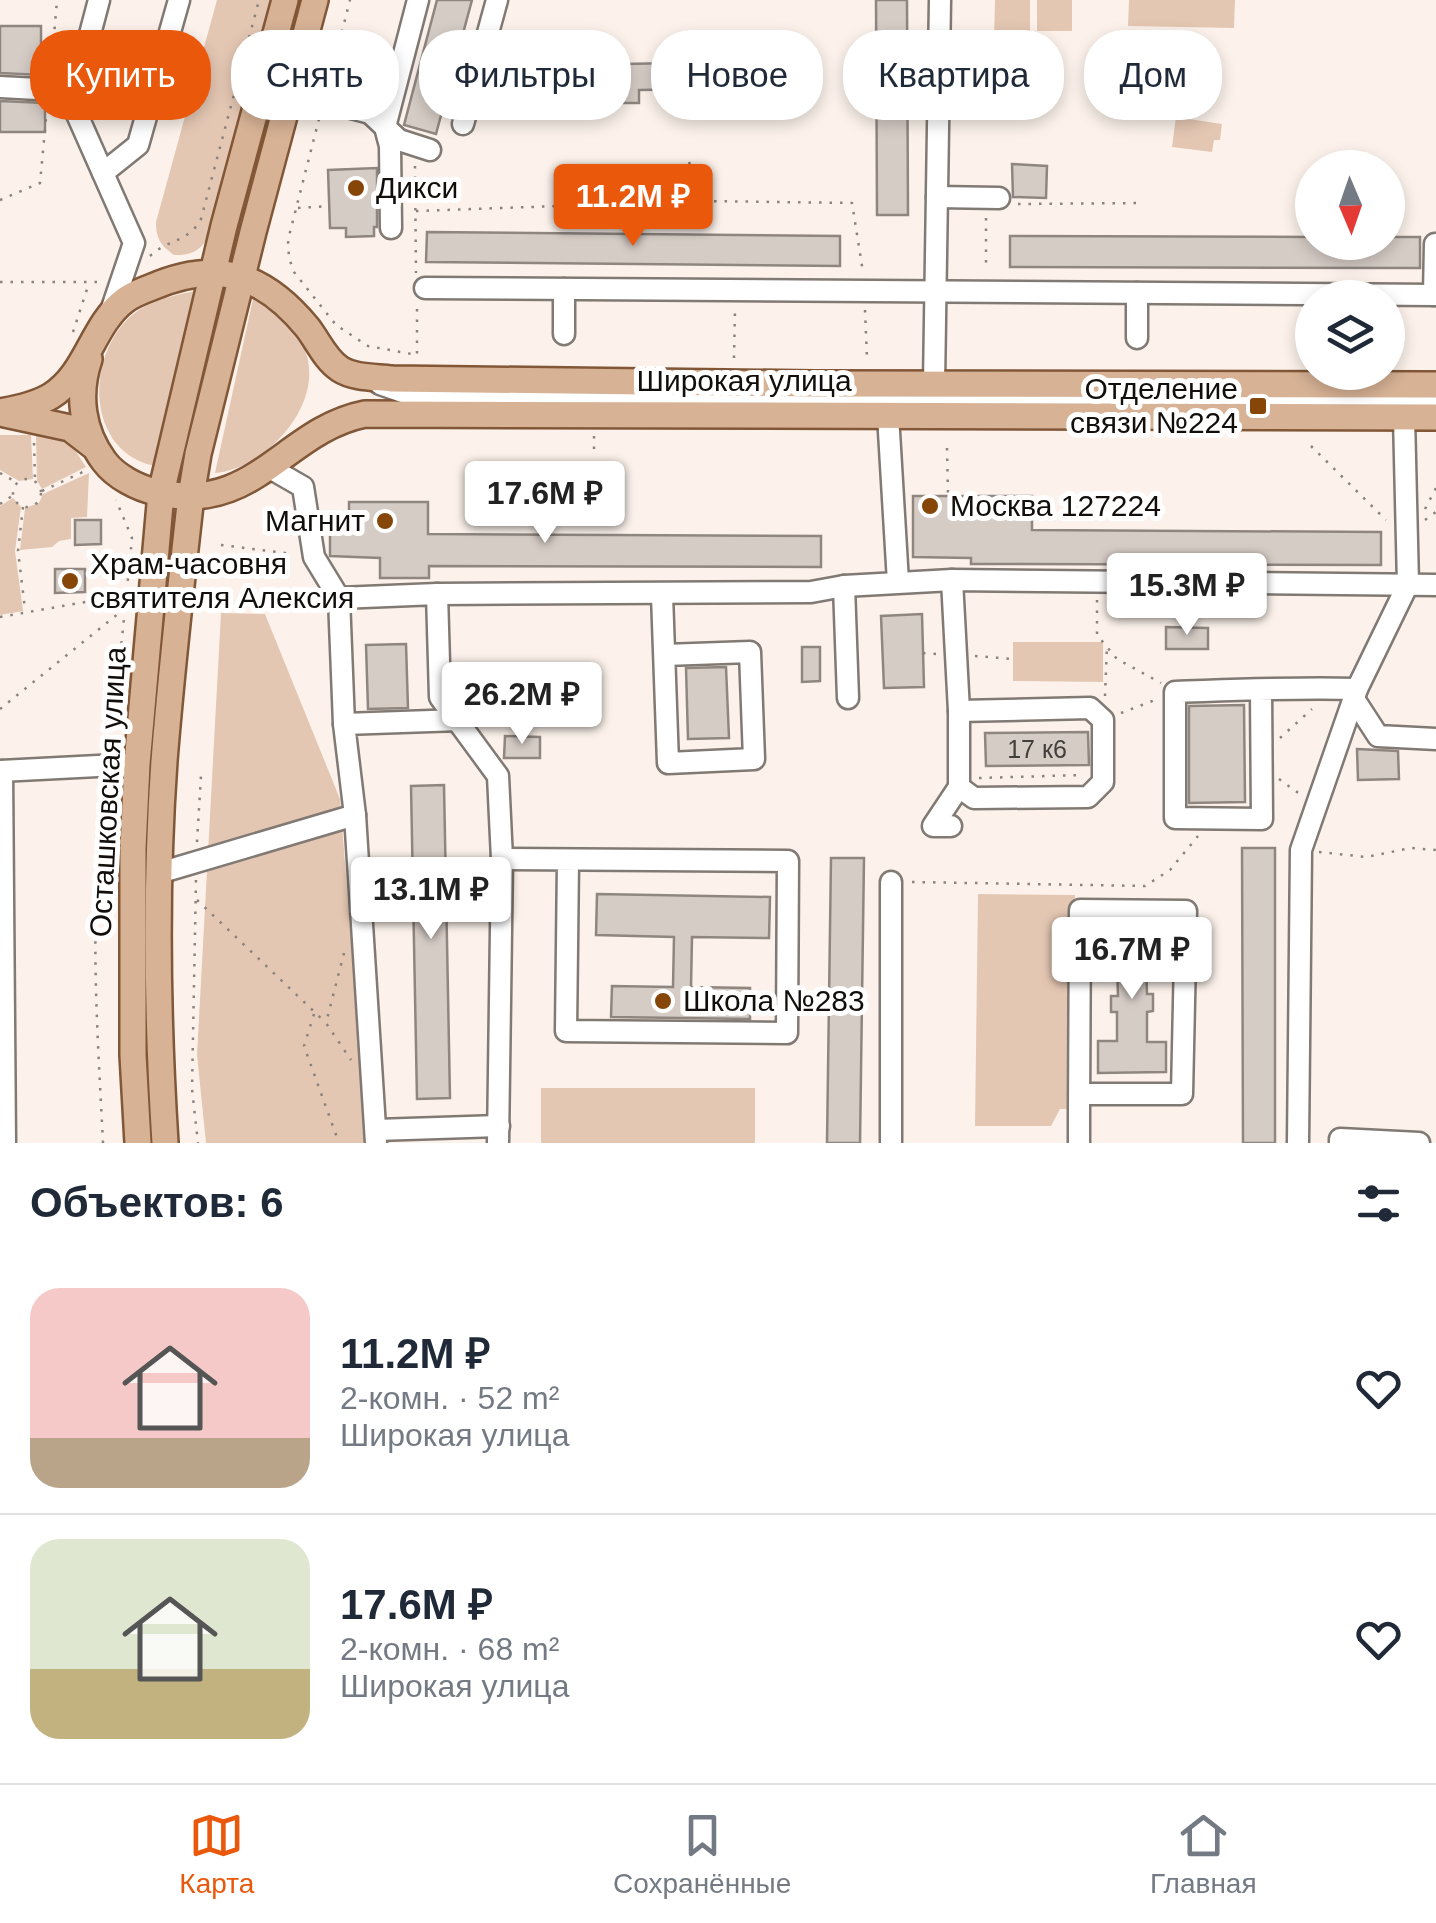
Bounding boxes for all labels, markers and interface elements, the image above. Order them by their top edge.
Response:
chip: Купить [30,30,211,120]
chip: Снять [231,30,399,120]
chip: Фильтры [419,30,631,120]
chip: Новое [651,30,823,120]
chip: Квартира [843,30,1064,120]
chip: Дом [1084,30,1222,120]
north arrow [1295,150,1405,260]
map controls [1295,150,1405,390]
pin: 11.2M ₽ [541,164,725,249]
place label: Дикси [376,171,458,204]
marker: Дикси [345,177,367,199]
text: 11.2M ₽ [576,178,690,214]
button: layers [1295,280,1405,390]
street label: Широкая улица [636,364,852,397]
place label: Отделение связи №224 [1070,372,1238,439]
marker: Отделение связи №224 [1247,395,1269,417]
pin: 17.6M ₽ [453,461,637,546]
text: 17.6M ₽ [487,475,603,511]
place label: Москва 127224 [950,489,1161,522]
marker: Москва 127224 [919,495,941,517]
place label: Магнит [265,504,365,537]
marker: Магнит [374,510,396,532]
place label: Храм-часовня святителя Алексия [90,547,354,614]
pin: 15.3M ₽ [1095,553,1279,638]
text: 15.3M ₽ [1129,567,1245,603]
marker: Храм-часовня святителя Алексия [59,570,81,592]
street label: Осташковская улица [83,646,132,938]
pin: 26.2M ₽ [430,662,614,747]
text: 26.2M ₽ [464,676,580,712]
house number: 17 к6 [1007,735,1067,763]
pin: 13.1M ₽ [339,857,523,942]
text: 13.1M ₽ [373,871,489,907]
pin: 16.7M ₽ [1040,917,1224,1002]
text: 16.7M ₽ [1074,931,1190,967]
place label: Школа №283 [683,984,865,1017]
marker: Школа №283 [652,990,674,1012]
icon: filters [1351,1176,1406,1231]
text: Объектов: 6 [30,1179,284,1226]
icon: home [110,1328,230,1448]
text: 11.2M ₽ [340,1330,491,1377]
icon: heart [1351,1361,1406,1416]
text: 2-комн. · 52 m² [340,1380,559,1416]
text: Широкая улица [340,1417,569,1453]
icon: home [110,1579,230,1699]
text: 17.6M ₽ [340,1581,493,1628]
icon: heart [1351,1612,1406,1667]
text: 2-комн. · 68 m² [340,1631,559,1667]
text: Широкая улица [340,1668,569,1704]
tab: Карта [179,1808,254,1900]
tab: Сохранённые [613,1808,791,1900]
tab: Главная [1150,1808,1257,1900]

